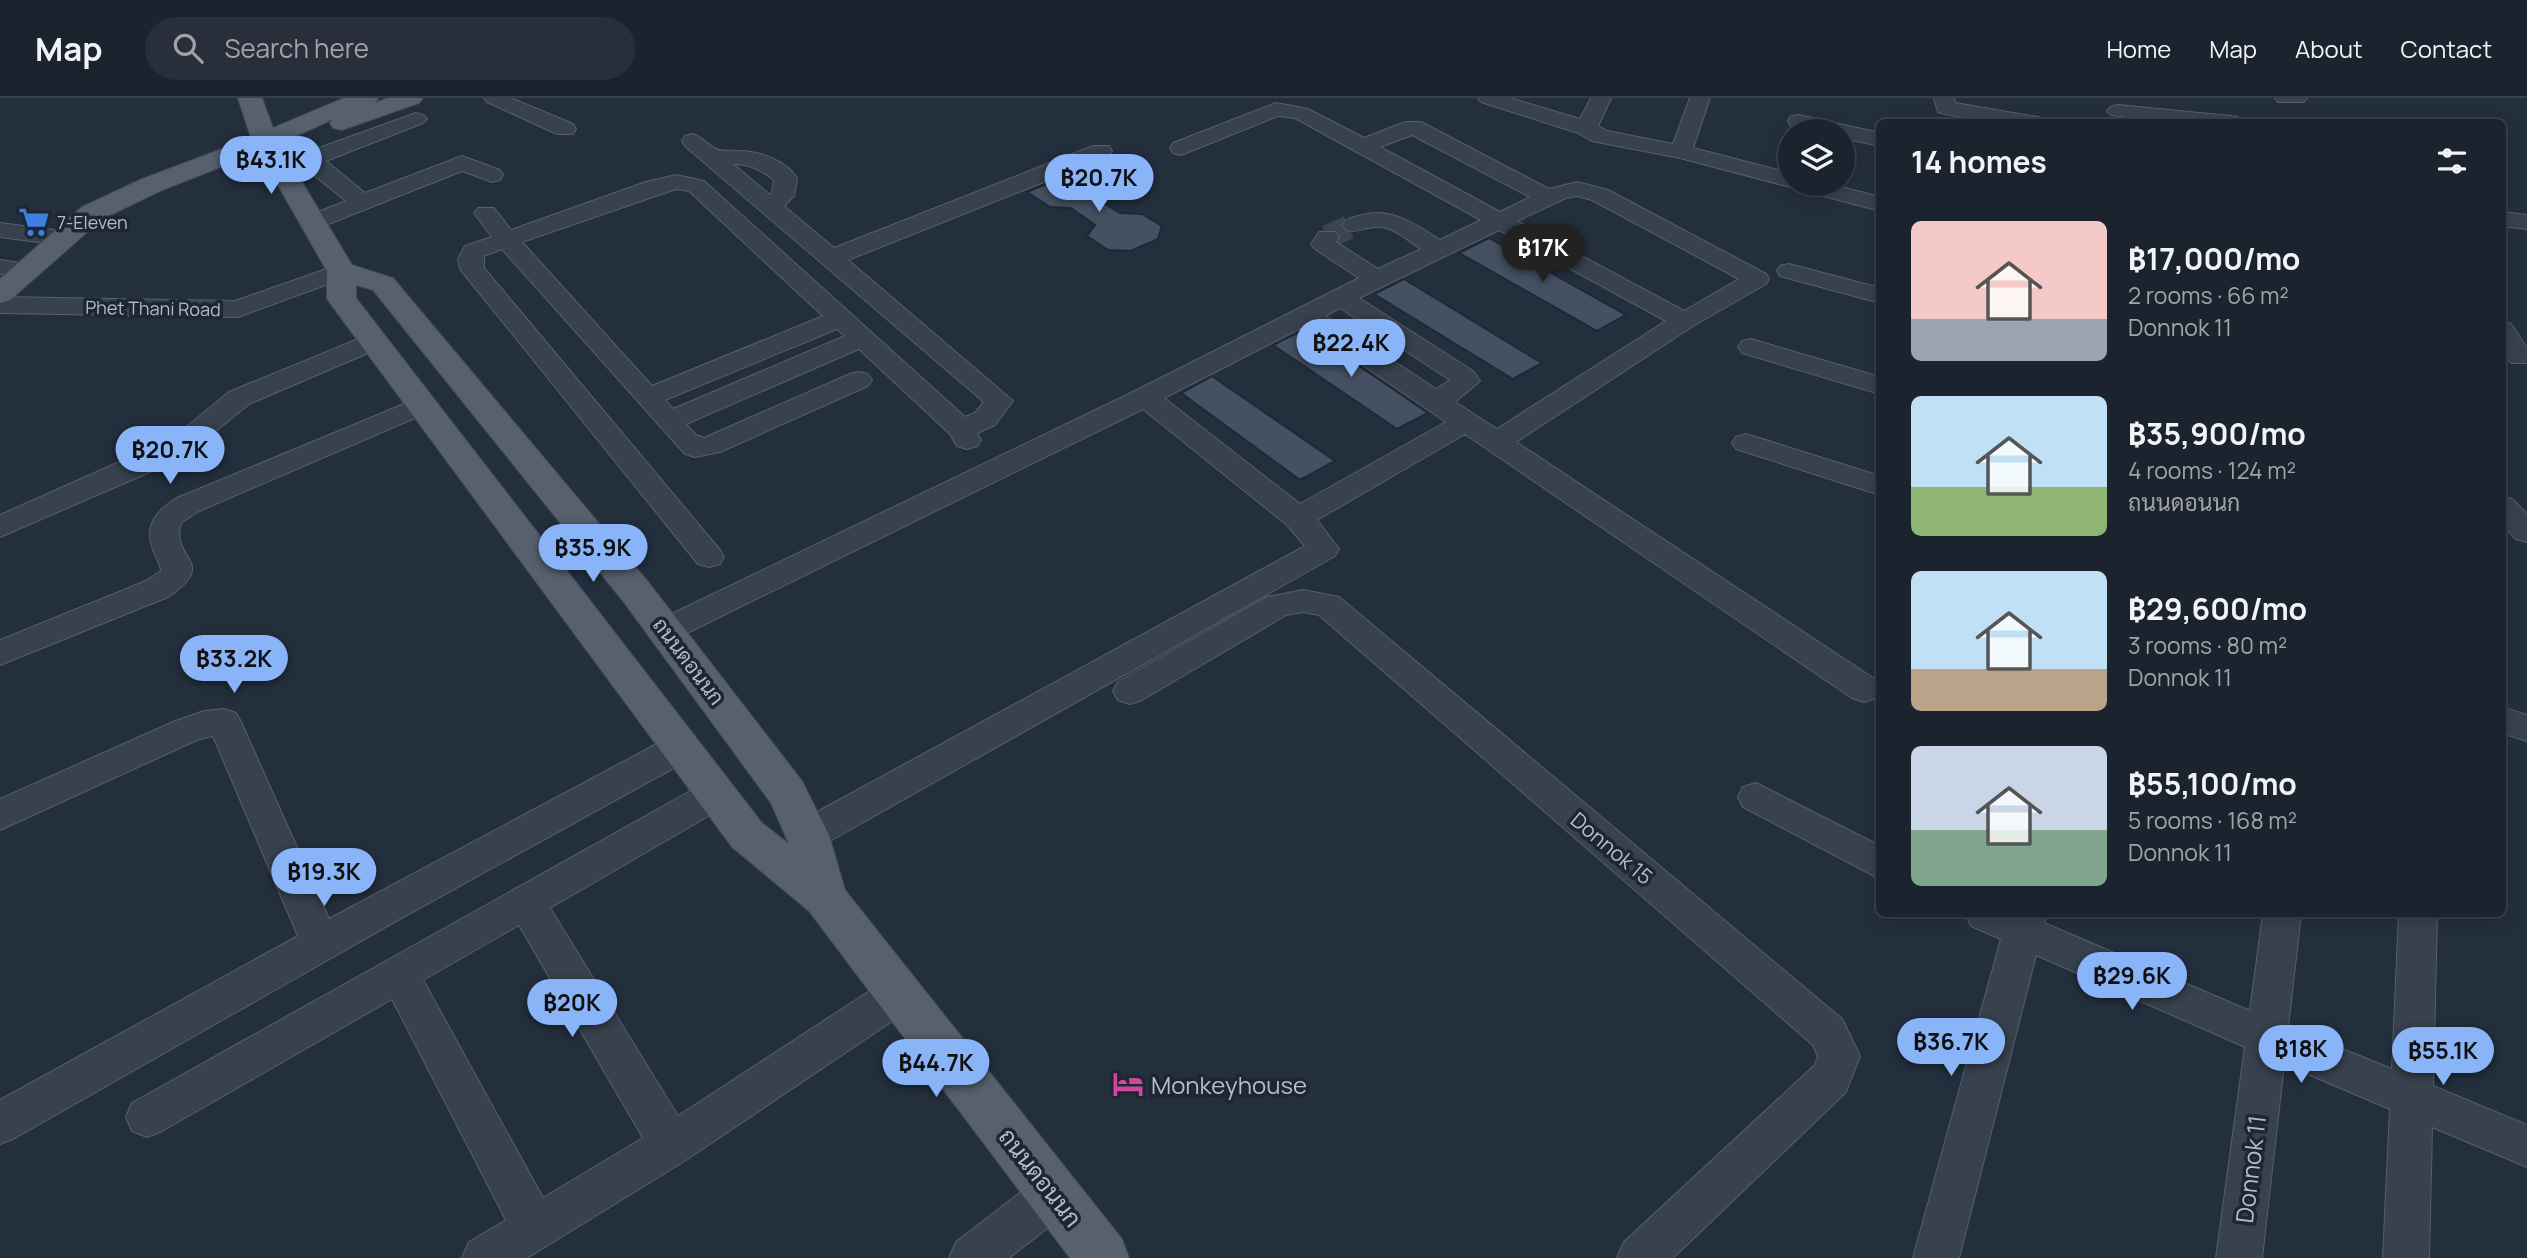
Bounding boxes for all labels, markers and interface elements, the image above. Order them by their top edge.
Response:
search box [145,17,635,80]
text: Map [35,26,103,71]
icon: search [169,29,207,67]
text: Search here [225,30,369,66]
text: Home [2106,32,2171,65]
text: Map [2209,32,2257,65]
text: About [2295,32,2363,65]
text: Contact [2401,32,2492,65]
map controls [1778,119,1855,196]
button: layers [1778,119,1855,196]
pin: ฿43.1K [214,136,328,196]
text: 14 homes [1911,141,2047,182]
icon: filters [2433,142,2471,180]
text: ฿43.1K [236,143,306,175]
pin: ฿20.7K [1042,155,1156,214]
text: ฿20.7K [1061,161,1137,193]
supermarket icon: 7-Eleven [17,205,51,239]
place label: 7-Eleven [57,210,128,234]
pin: ฿17K [1502,225,1584,284]
text: ฿17K [1517,231,1569,263]
text: ฿17,000/mo [2128,238,2300,279]
icon: home [1967,249,2051,333]
text: 2 rooms · 66 m² [2128,279,2289,311]
street label: Phet Thani Road [85,295,221,321]
text: Donnok 11 [2128,311,2232,343]
pin: ฿22.4K [1294,320,1408,379]
text: ฿22.4K [1312,326,1390,358]
text: ฿35,900/mo [2128,413,2306,454]
icon: home [1967,424,2051,508]
pin: ฿20.7K [113,426,227,486]
text: ฿20.7K [132,433,208,465]
text: 4 rooms · 124 m² [2128,454,2296,486]
text: ถนนดอนนก [2128,486,2240,518]
pin: ฿35.9K [536,524,650,584]
text: ฿35.9K [555,531,631,563]
text: ฿29,600/mo [2128,588,2307,629]
icon: home [1967,599,2051,683]
street label: ถนนดอนนก [647,612,731,710]
text: 3 rooms · 80 m² [2128,629,2287,661]
pin: ฿33.2K [177,636,291,695]
text: ฿33.2K [196,642,272,674]
text: Donnok 11 [2128,661,2232,693]
text: ฿55,100/mo [2128,763,2297,804]
icon: home [1967,774,2051,858]
text: 5 rooms · 168 m² [2128,804,2297,836]
street label: Donnok 15 [1565,806,1659,890]
text: Donnok 11 [2128,836,2232,868]
pin: ฿19.3K [267,848,381,908]
text: ฿19.3K [287,855,361,887]
pin: ฿29.6K [2075,953,2189,1012]
text: ฿29.6K [2093,959,2171,991]
pin: ฿20K [531,979,613,1039]
text: ฿20K [543,986,601,1018]
pin: ฿36.7K [1894,1018,2008,1078]
text: ฿36.7K [1913,1025,1989,1057]
pin: ฿18K [2260,1026,2342,1085]
pin: ฿55.1K [2386,1028,2500,1087]
text: ฿18K [2275,1032,2327,1064]
text: ฿55.1K [2408,1034,2478,1066]
pin: ฿44.7K [879,1040,993,1099]
text: ฿44.7K [898,1046,974,1078]
hotel icon: Monkeyhouse [1111,1067,1145,1101]
place label: Monkeyhouse [1151,1068,1307,1101]
street label: Donnok 11 [2227,1113,2273,1225]
street label: ถนนดอนนก [992,1121,1090,1233]

